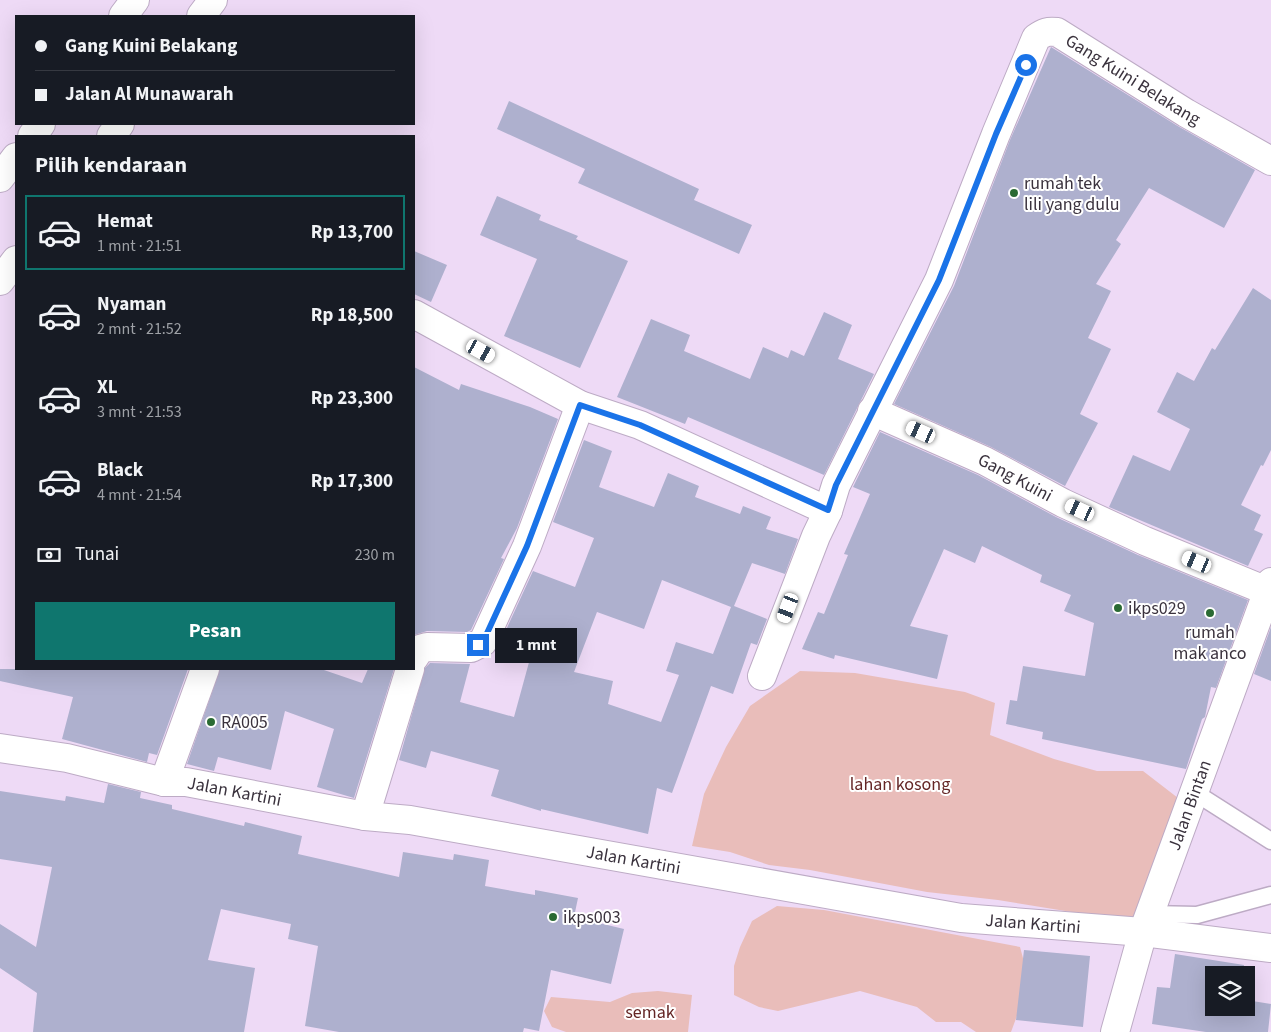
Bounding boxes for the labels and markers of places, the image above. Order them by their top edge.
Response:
place label: rumah tek lili yang dulu [1024,171,1119,217]
marker: rumah tek lili yang dulu [1008,187,1020,199]
place label: ikps029 [1128,596,1186,621]
marker: ikps029 [1112,602,1124,614]
marker: rumah mak anco [1204,607,1216,619]
place label: rumah mak anco [1173,620,1247,666]
place label: RA005 [221,710,268,735]
marker: RA005 [205,716,217,728]
place label: ikps003 [563,905,621,930]
marker: ikps003 [547,911,559,923]

